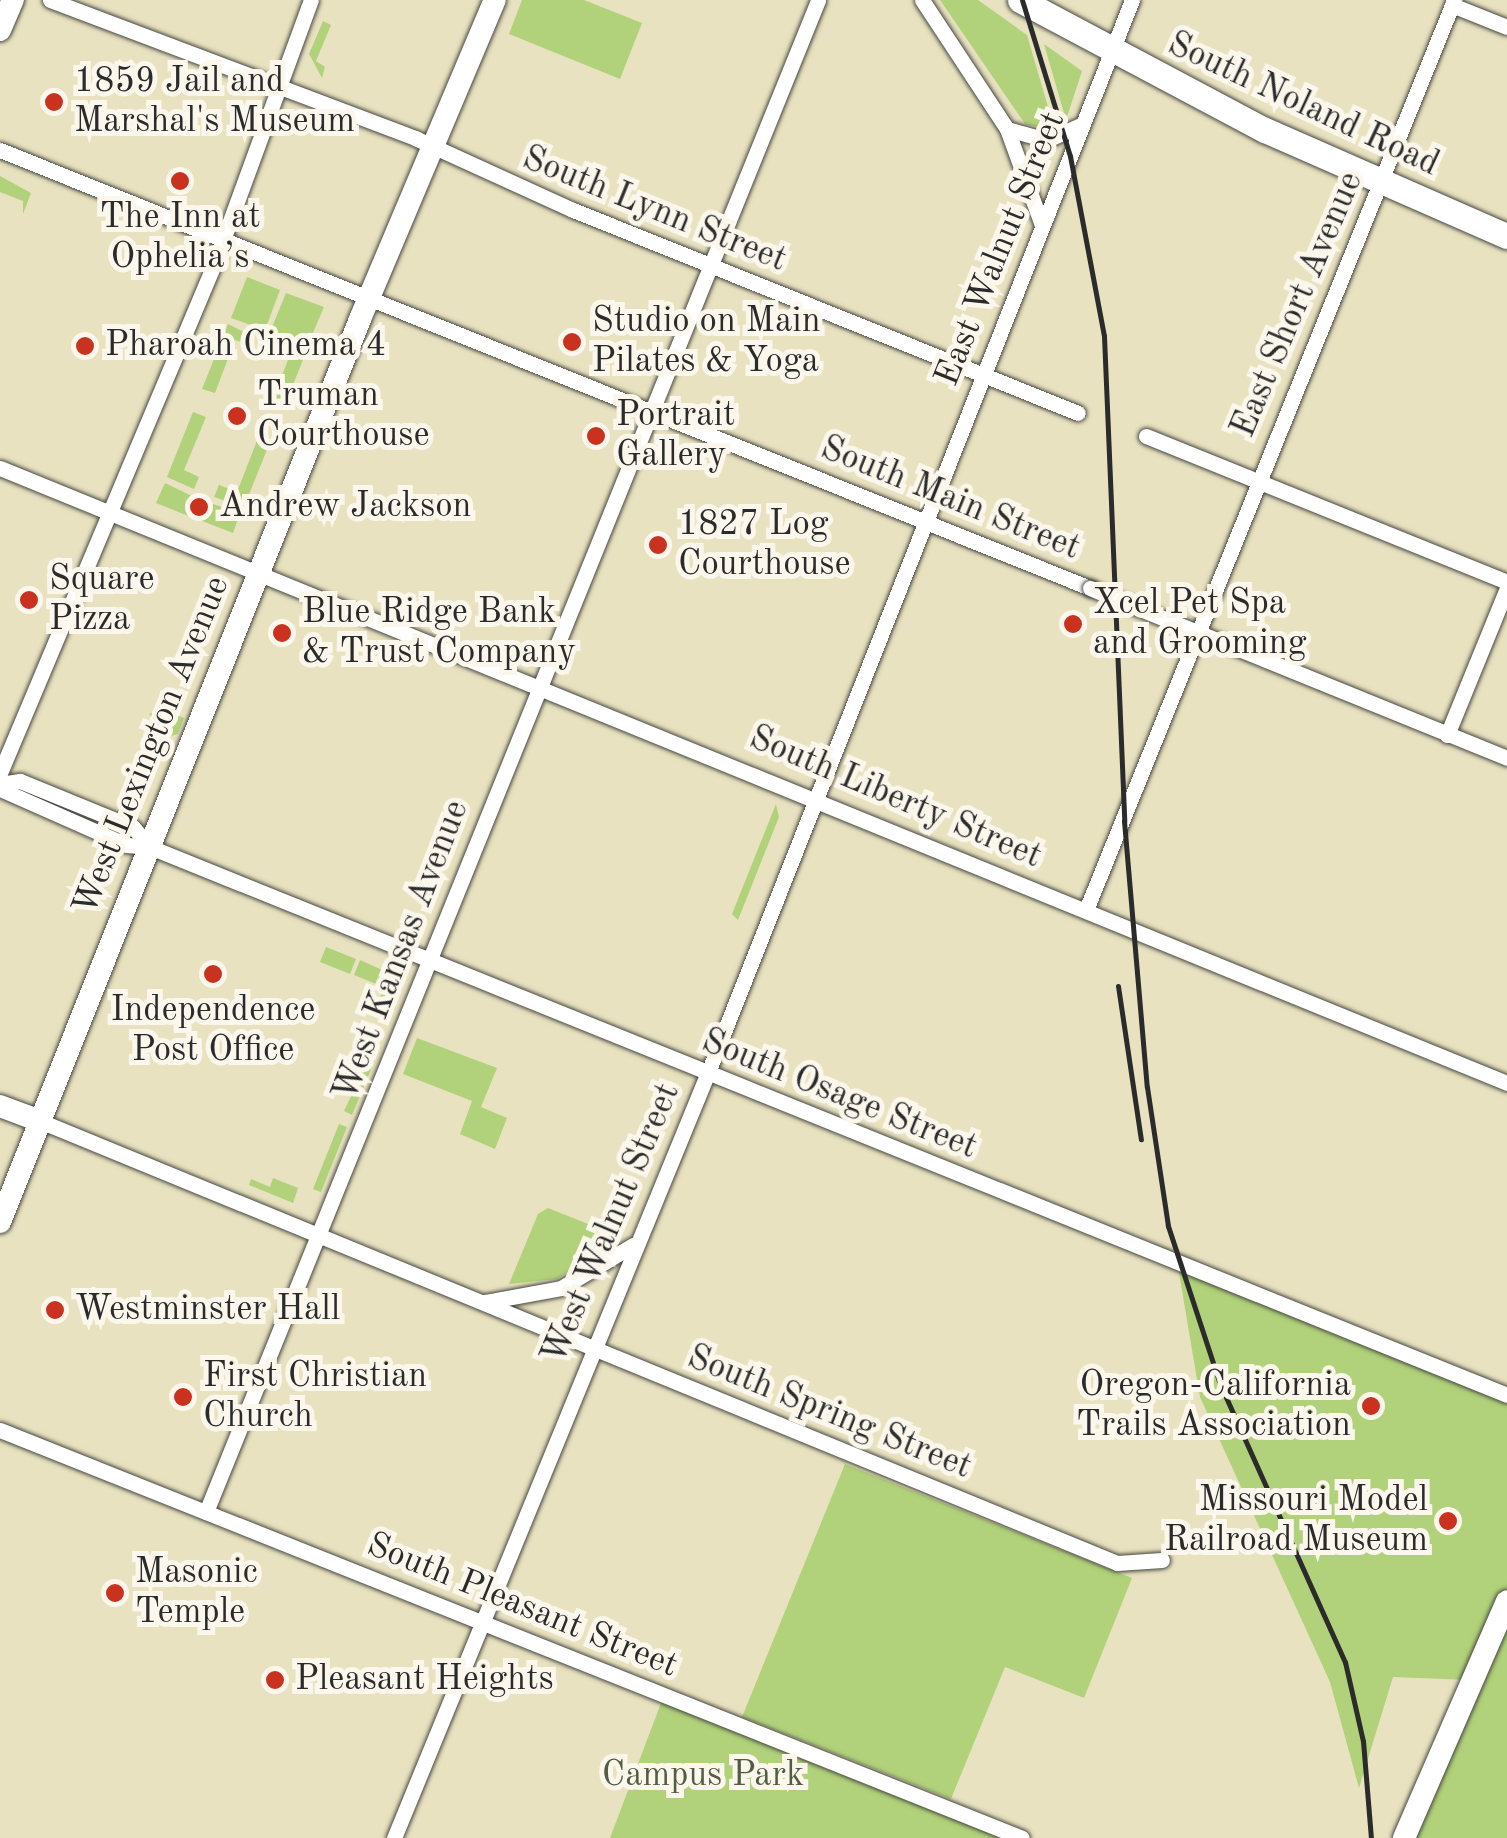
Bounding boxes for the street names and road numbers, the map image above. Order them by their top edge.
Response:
street label: South Noland Road [1161,24,1445,186]
street label: East Walnut Street [927,106,1075,392]
street label: South Lynn Street [516,138,792,282]
street label: East Short Avenue [1223,166,1373,444]
street label: South Main Street [814,428,1086,570]
street label: West Lexington Avenue [65,570,239,922]
street label: South Liberty Street [743,717,1047,879]
street label: West Kansas Avenue [325,795,479,1107]
street label: South Osage Street [695,1021,983,1169]
street label: West Walnut Street [534,1077,690,1371]
street label: South Spring Street [681,1337,977,1489]
street label: South Pleasant Street [360,1524,684,1688]

